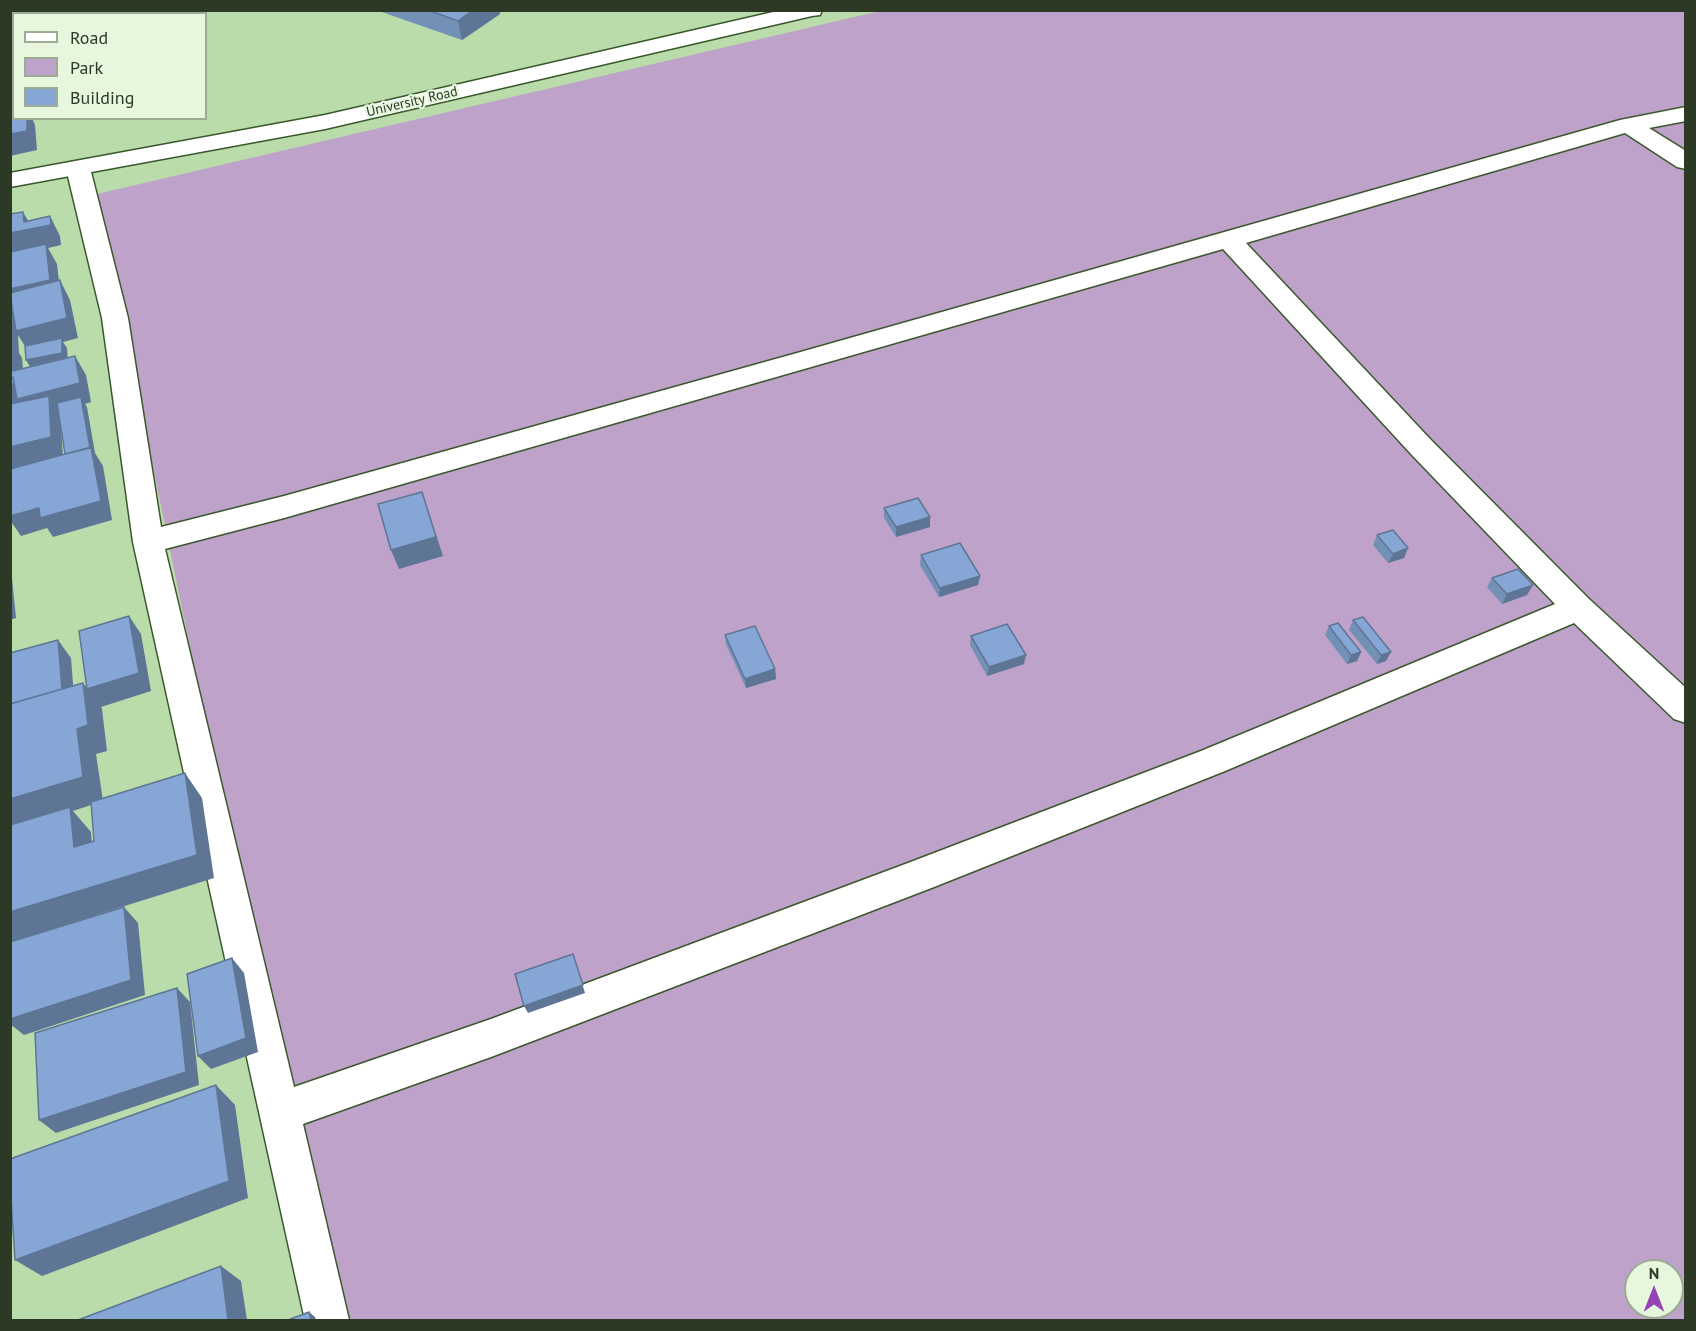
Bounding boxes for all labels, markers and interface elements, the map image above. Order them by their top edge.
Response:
legend [12,12,207,120]
text: Road [70,26,108,49]
text: Park [70,56,103,79]
street label: University Road [365,83,459,121]
text: Building [70,86,134,109]
north arrow [1624,1259,1684,1319]
text: N [1649,1263,1659,1283]

